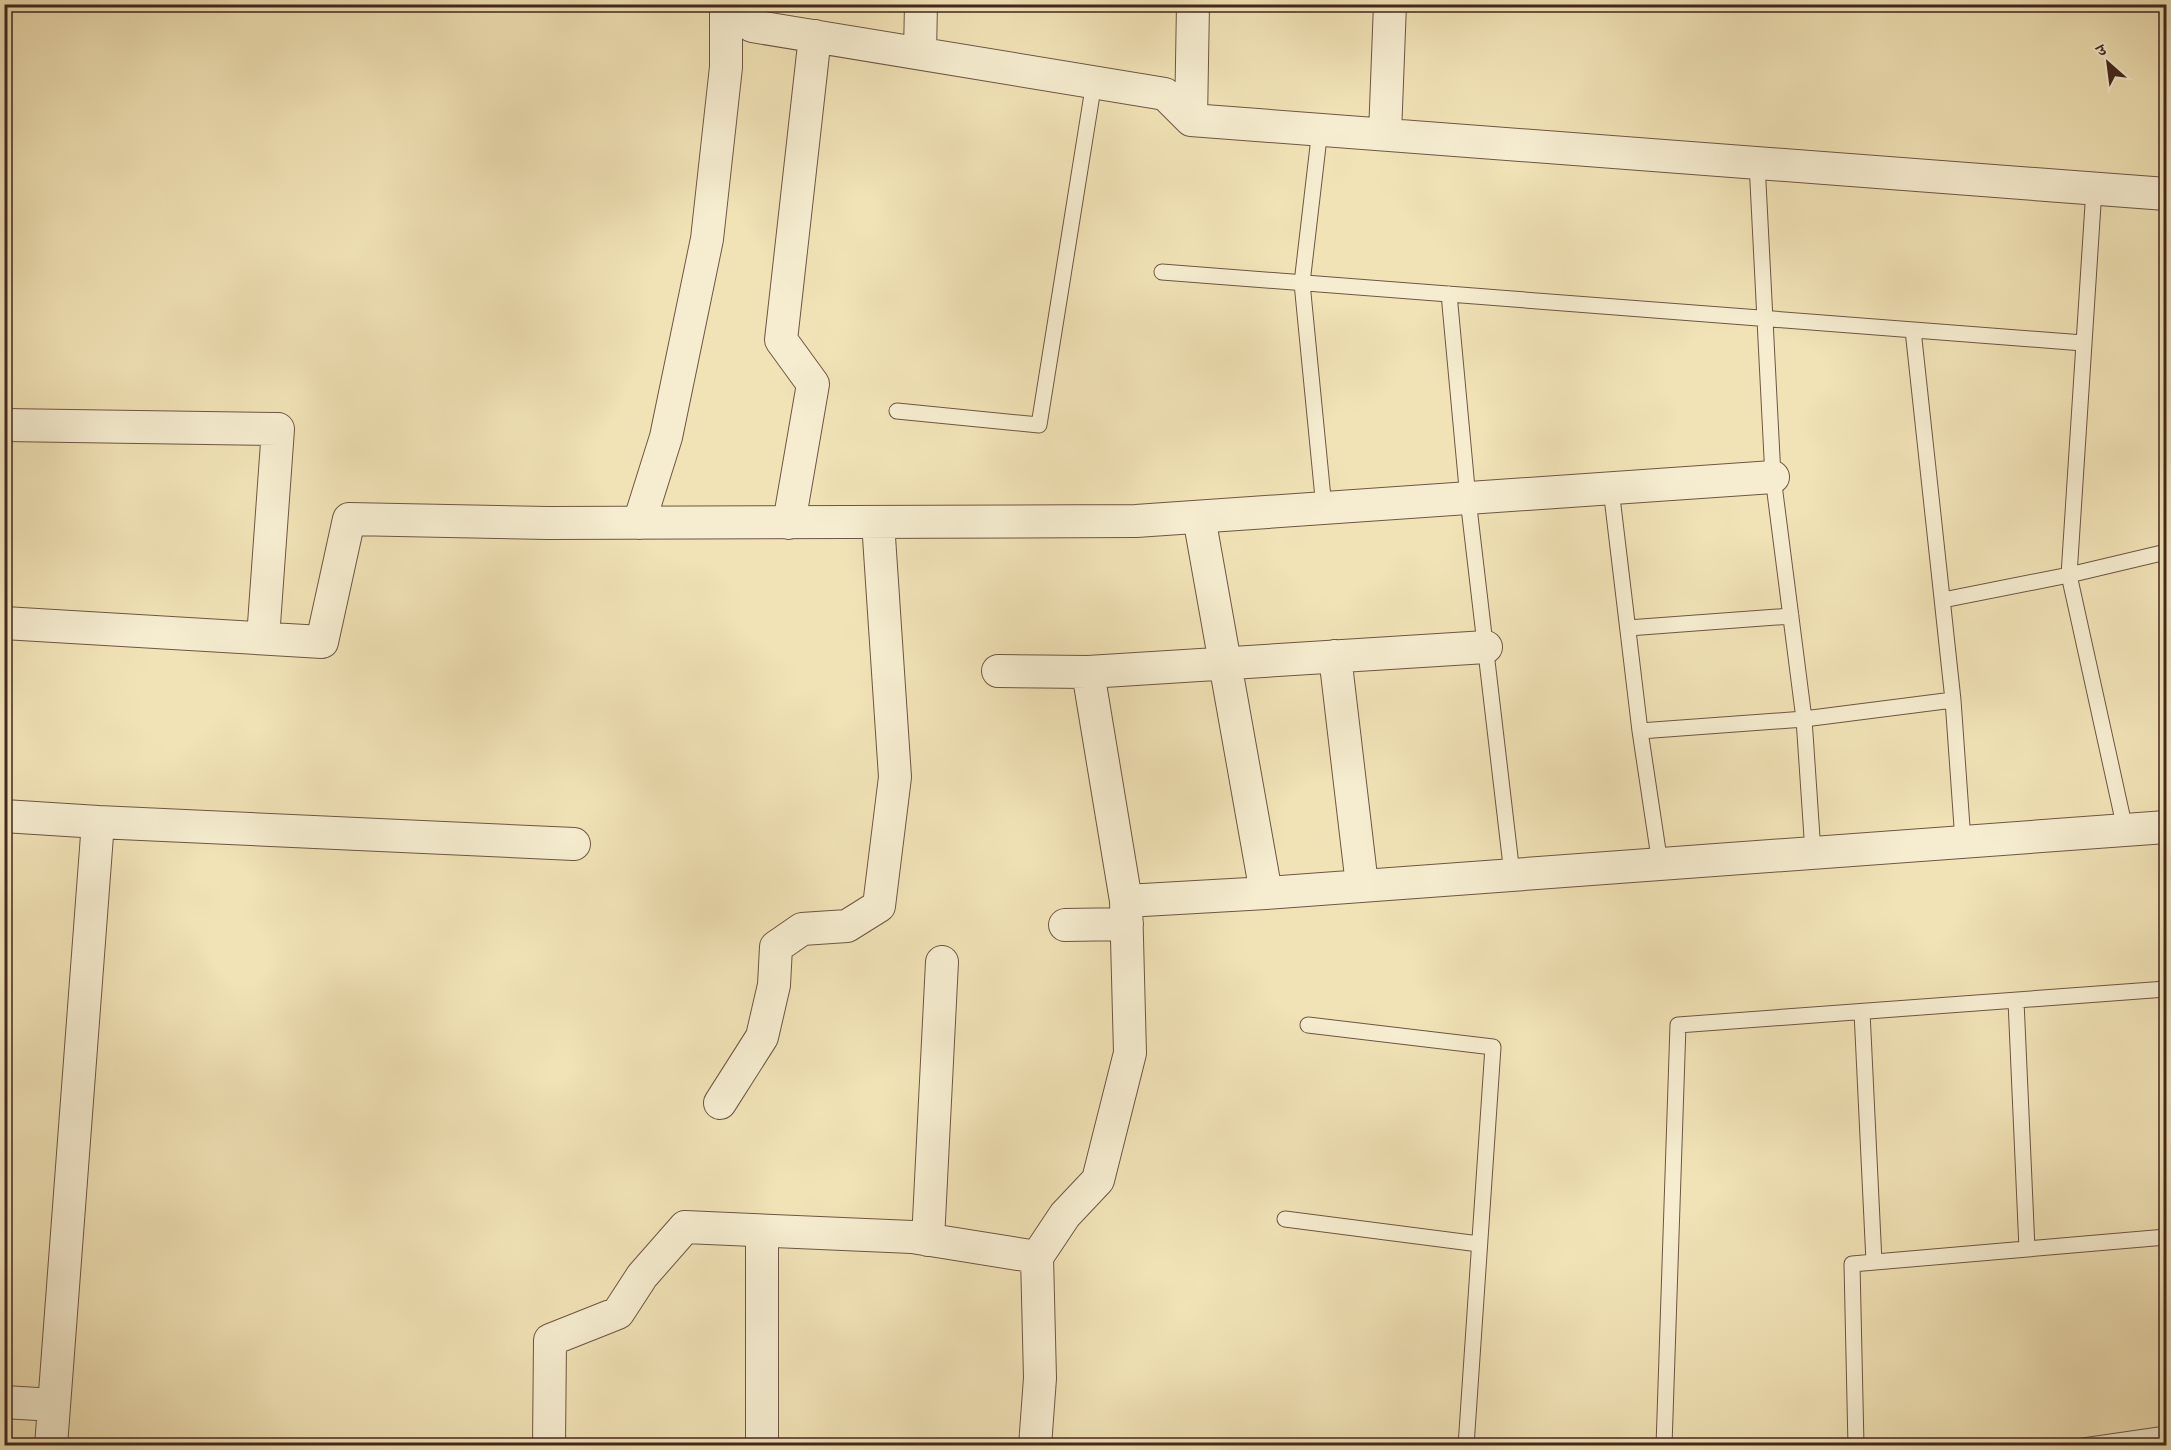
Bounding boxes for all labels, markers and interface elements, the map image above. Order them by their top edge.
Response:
north arrow [2078,33,2138,93]
text: उ [2092,39,2111,62]

